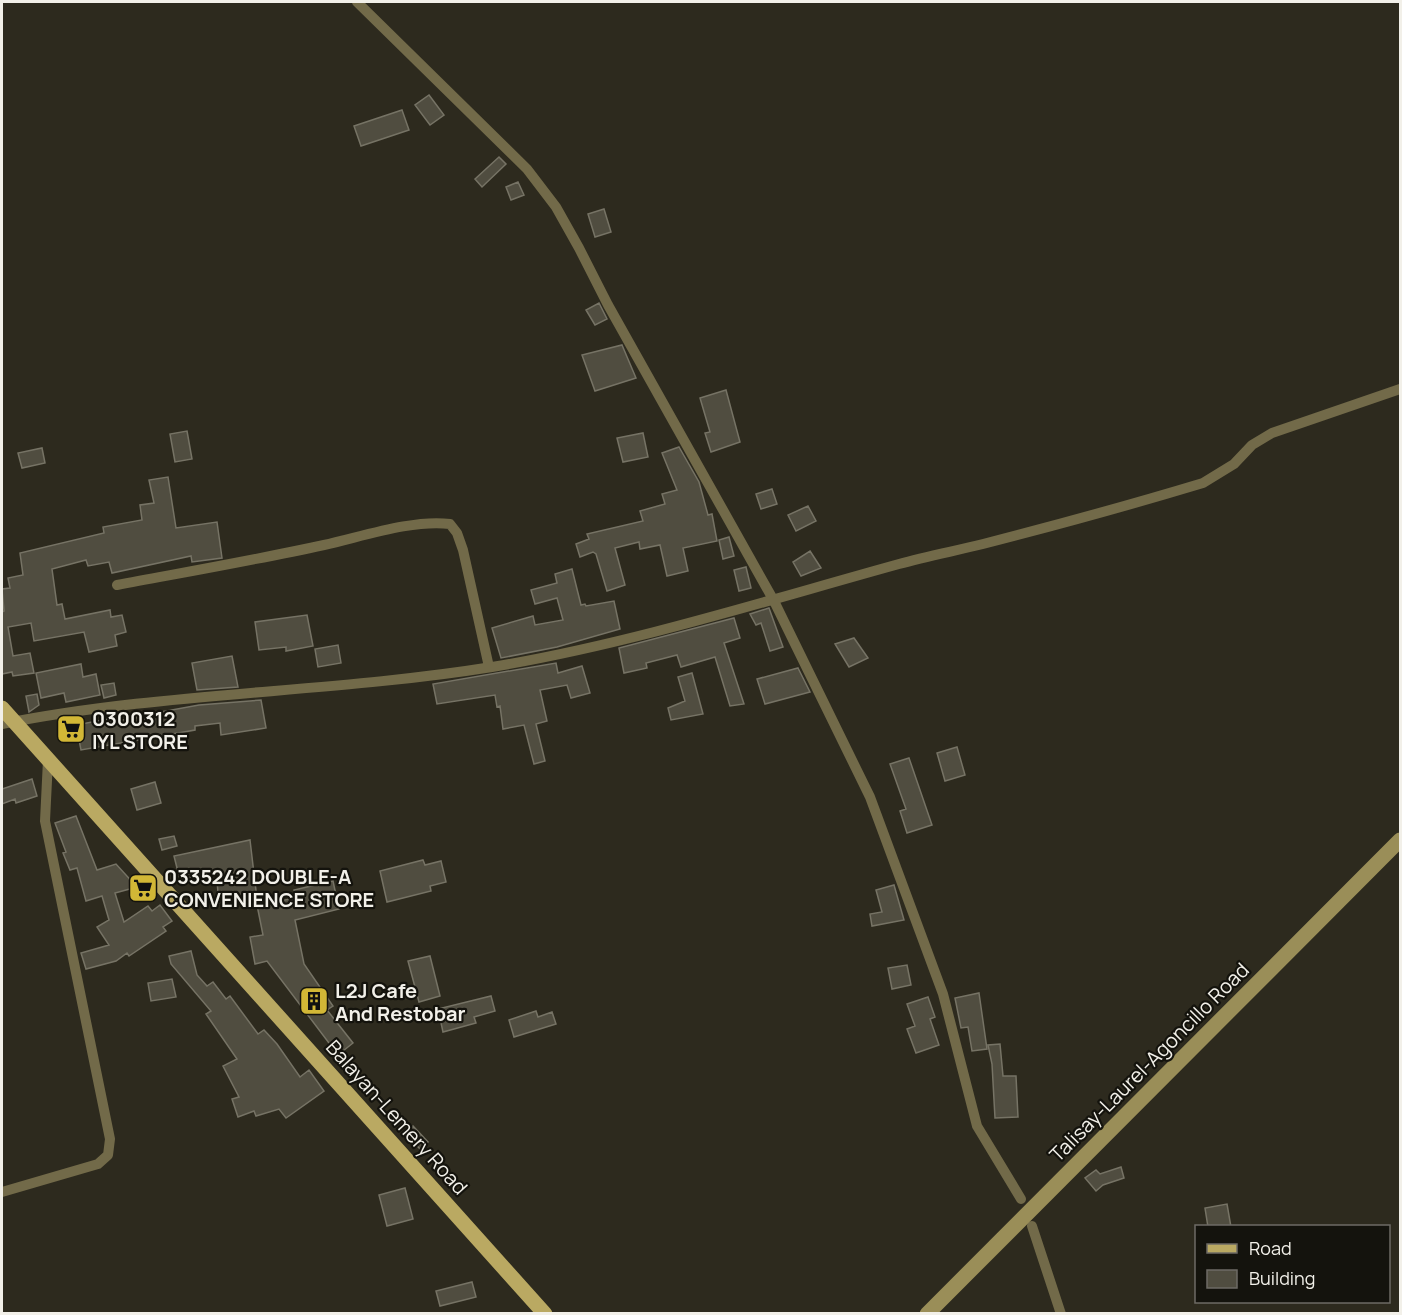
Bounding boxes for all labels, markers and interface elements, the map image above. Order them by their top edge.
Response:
place label: 0300312 IYL STORE [92,705,188,755]
supermarket icon: 0300312 IYL STORE [55,713,87,745]
place label: 0335242 DOUBLE-A CONVENIENCE STORE [164,863,374,913]
supermarket icon: 0335242 DOUBLE-A CONVENIENCE STORE [127,872,159,904]
street label: Talisay-Laurel-Agoncillo Road [1043,956,1255,1168]
place label: L2J Cafe And Restobar [335,977,465,1027]
building icon: L2J Cafe And Restobar [298,985,330,1017]
street label: Balayan-Lemery Road [320,1034,474,1200]
legend [1195,1225,1390,1303]
text: Road [1249,1236,1292,1260]
text: Building [1249,1266,1315,1290]

